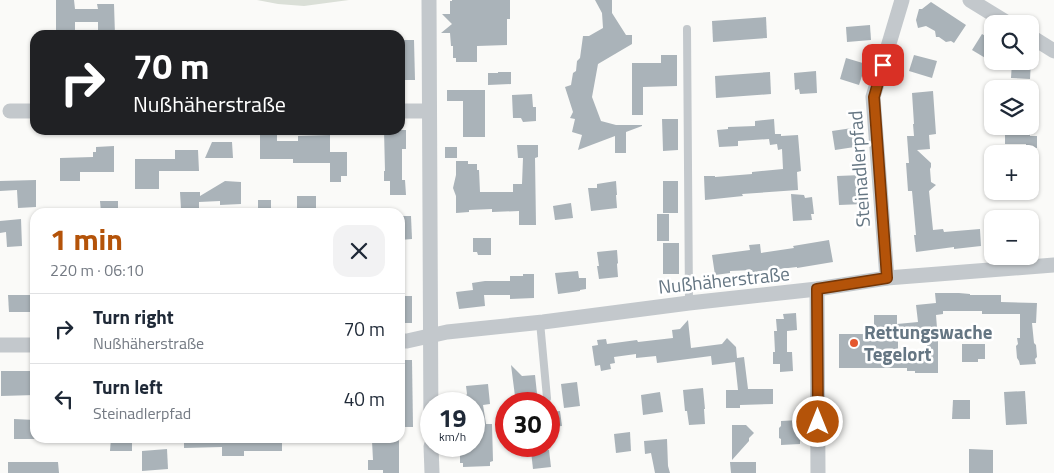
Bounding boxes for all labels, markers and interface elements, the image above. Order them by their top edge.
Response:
map controls [984,15,1039,265]
button: search [984,15,1039,70]
text: 70 m [133,39,209,93]
pin [862,44,904,86]
icon: right [50,50,115,115]
icon: arrive [869,51,897,79]
button: layers [984,80,1039,135]
text: Nußhäherstraße [133,87,286,121]
street label: Steinadlerpfad [840,110,877,228]
button: + [984,145,1039,200]
button: − [984,210,1039,265]
text: 1 min [50,216,123,262]
button: close [333,225,385,277]
text: 220 m · 06:10 [50,258,144,282]
street label: Nußhäherstraße [657,258,791,301]
text: Turn right [93,302,174,331]
text: 70 m [344,314,385,343]
icon: right [50,315,78,343]
place label: Rettungswache Tegelort [864,317,993,368]
text: Nußhäherstraße [93,331,204,355]
marker: Rettungswache Tegelort [848,337,860,349]
text: Turn left [93,372,163,401]
text: 40 m [344,384,385,413]
icon: left [50,385,78,413]
speed limit sign: 30 [495,392,560,457]
position arrow [791,395,843,447]
text: 19 [438,399,467,437]
text: Steinadlerpfad [93,401,191,425]
text: km/h [439,427,466,446]

